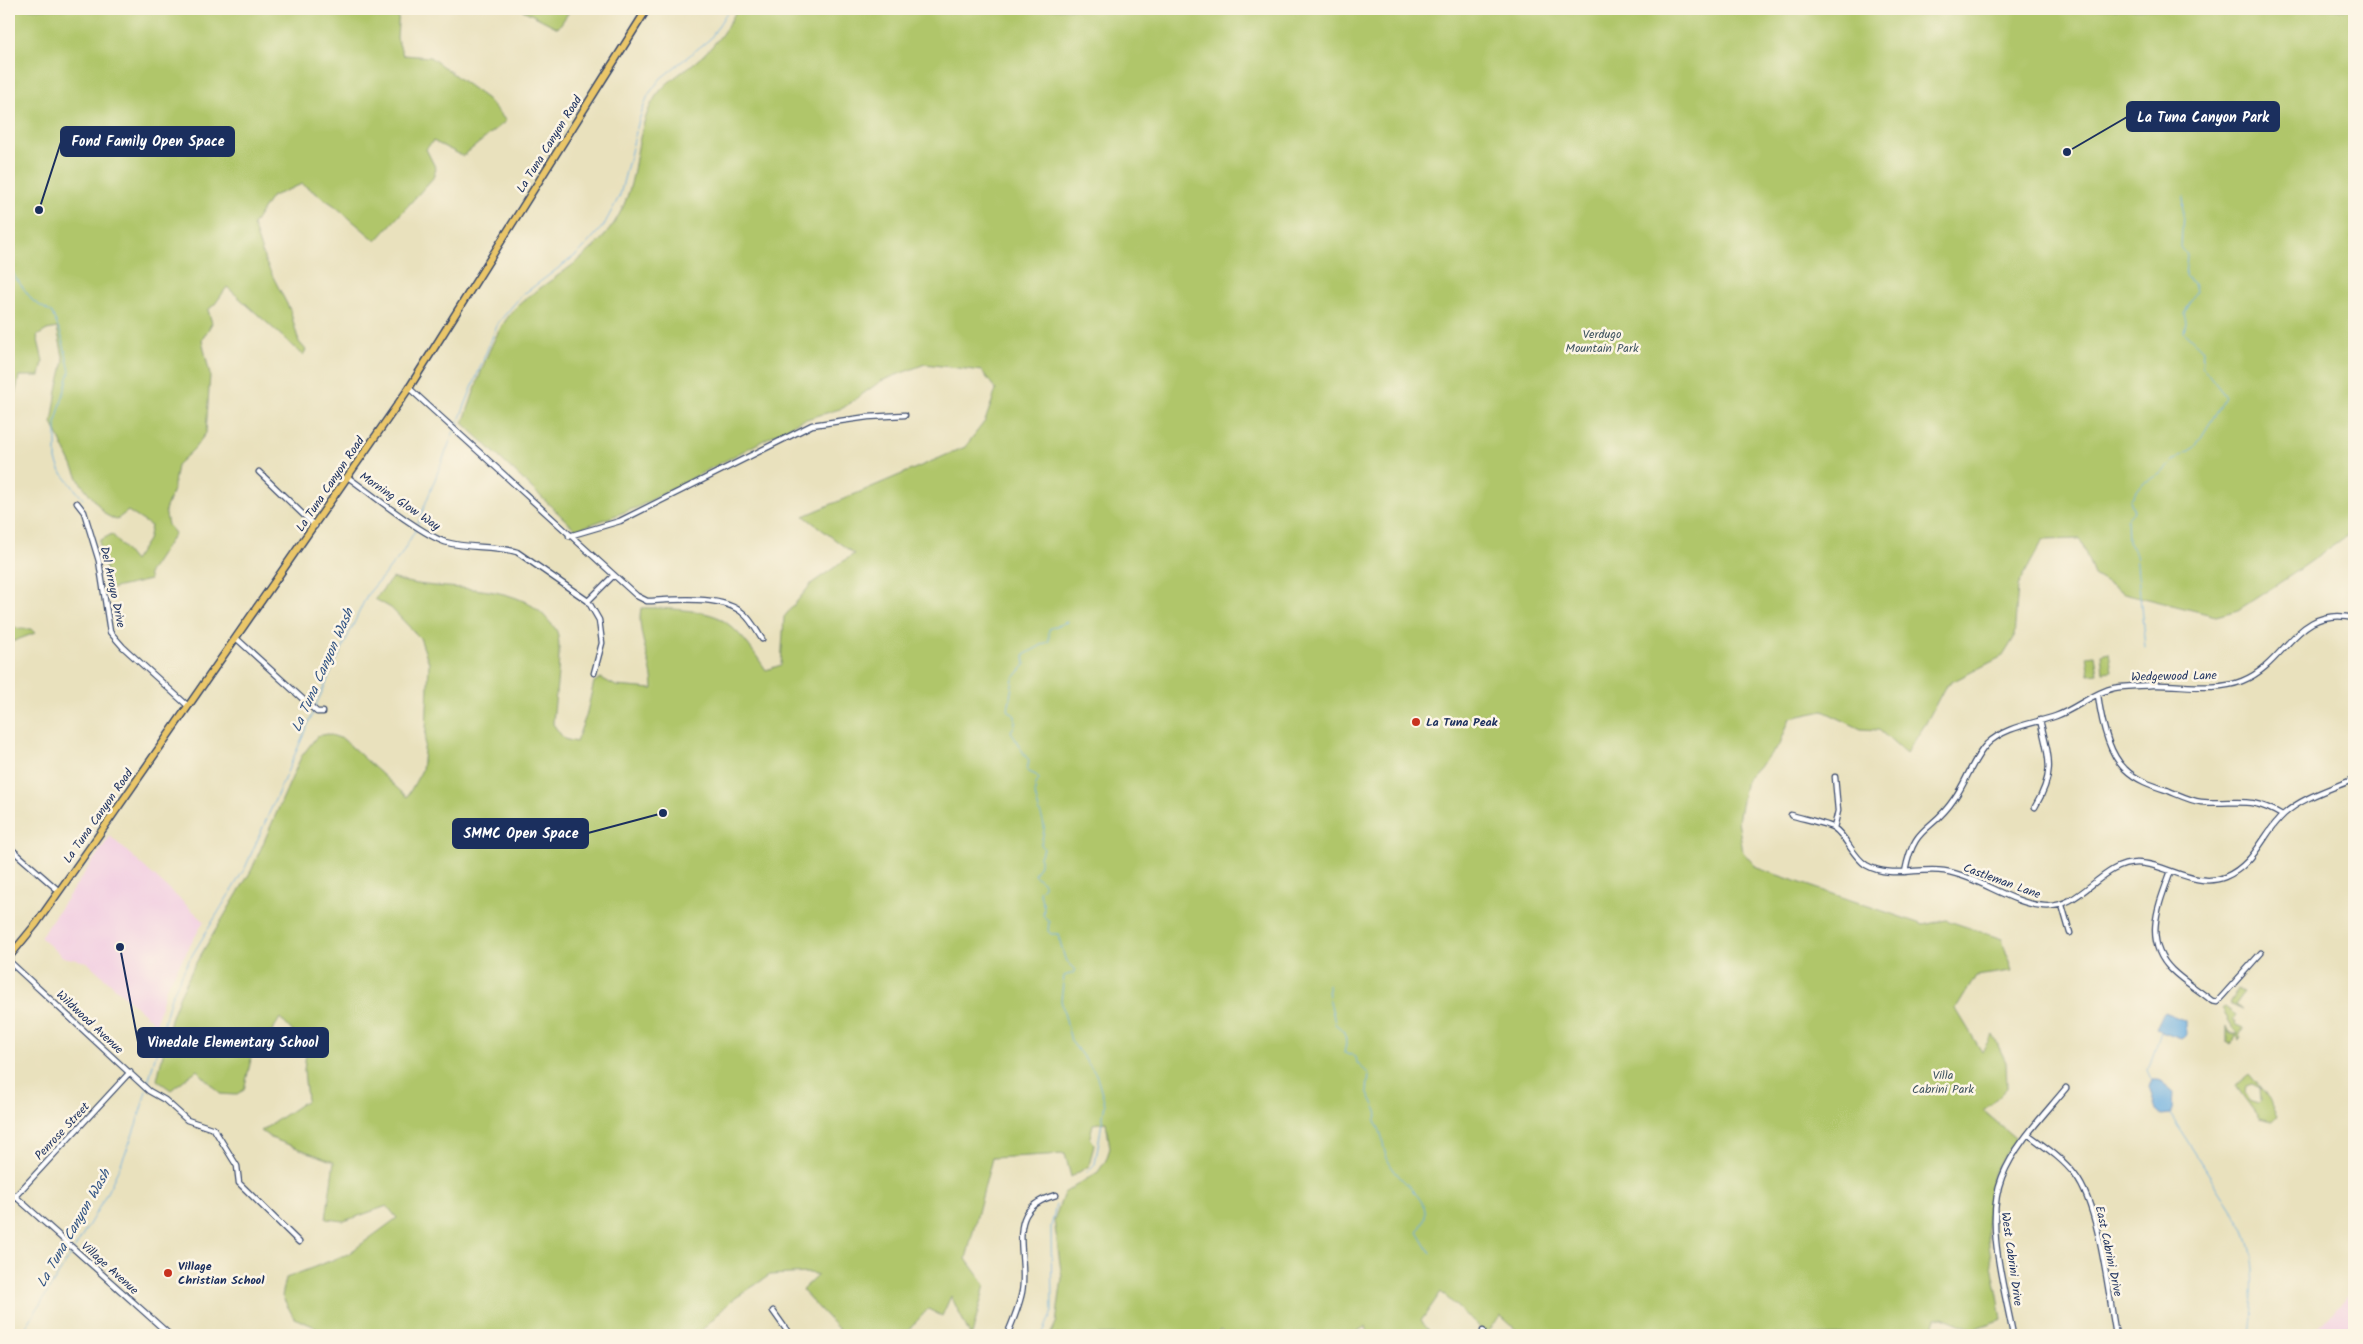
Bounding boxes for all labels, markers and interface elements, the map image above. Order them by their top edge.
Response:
street label: La Tuna Canyon Road [512,91,588,197]
callout: La Tuna Canyon Park [2127,102,2279,131]
text: La Tuna Canyon Park [2137,107,2270,129]
callout: Fond Family Open Space [61,127,234,156]
text: Fond Family Open Space [71,131,225,153]
park label: Verdugo Mountain Park [1565,325,1639,358]
street label: La Tuna Canyon Road [291,432,370,536]
street label: Morning Glow Way [355,467,444,536]
street label: Del Arroyo Drive [95,545,131,630]
water label: La Tuna Canyon Wash [286,604,361,736]
street label: Wedgewood Lane [2131,666,2218,687]
place label: La Tuna Peak [1426,713,1499,732]
marker: La Tuna Peak [1410,716,1422,728]
street label: La Tuna Canyon Road [59,764,139,867]
callout: SMMC Open Space [453,819,588,848]
text: SMMC Open Space [463,823,579,845]
street label: Castleman Lane [1960,859,2044,905]
street label: Wildwood Avenue [52,986,128,1059]
callout: Vinedale Elementary School [138,1028,328,1057]
text: Vinedale Elementary School [148,1032,319,1054]
park label: Villa Cabrini Park [1912,1066,1974,1099]
street label: Penrose Street [30,1098,95,1165]
water label: La Tuna Canyon Wash [31,1164,117,1292]
street label: East Cabrini Drive [2090,1204,2128,1299]
street label: West Cabrini Drive [1996,1211,2028,1308]
street label: Village Avenue [77,1237,143,1300]
place label: Village Christian School [178,1257,265,1290]
marker: Village Christian School [162,1267,174,1279]

